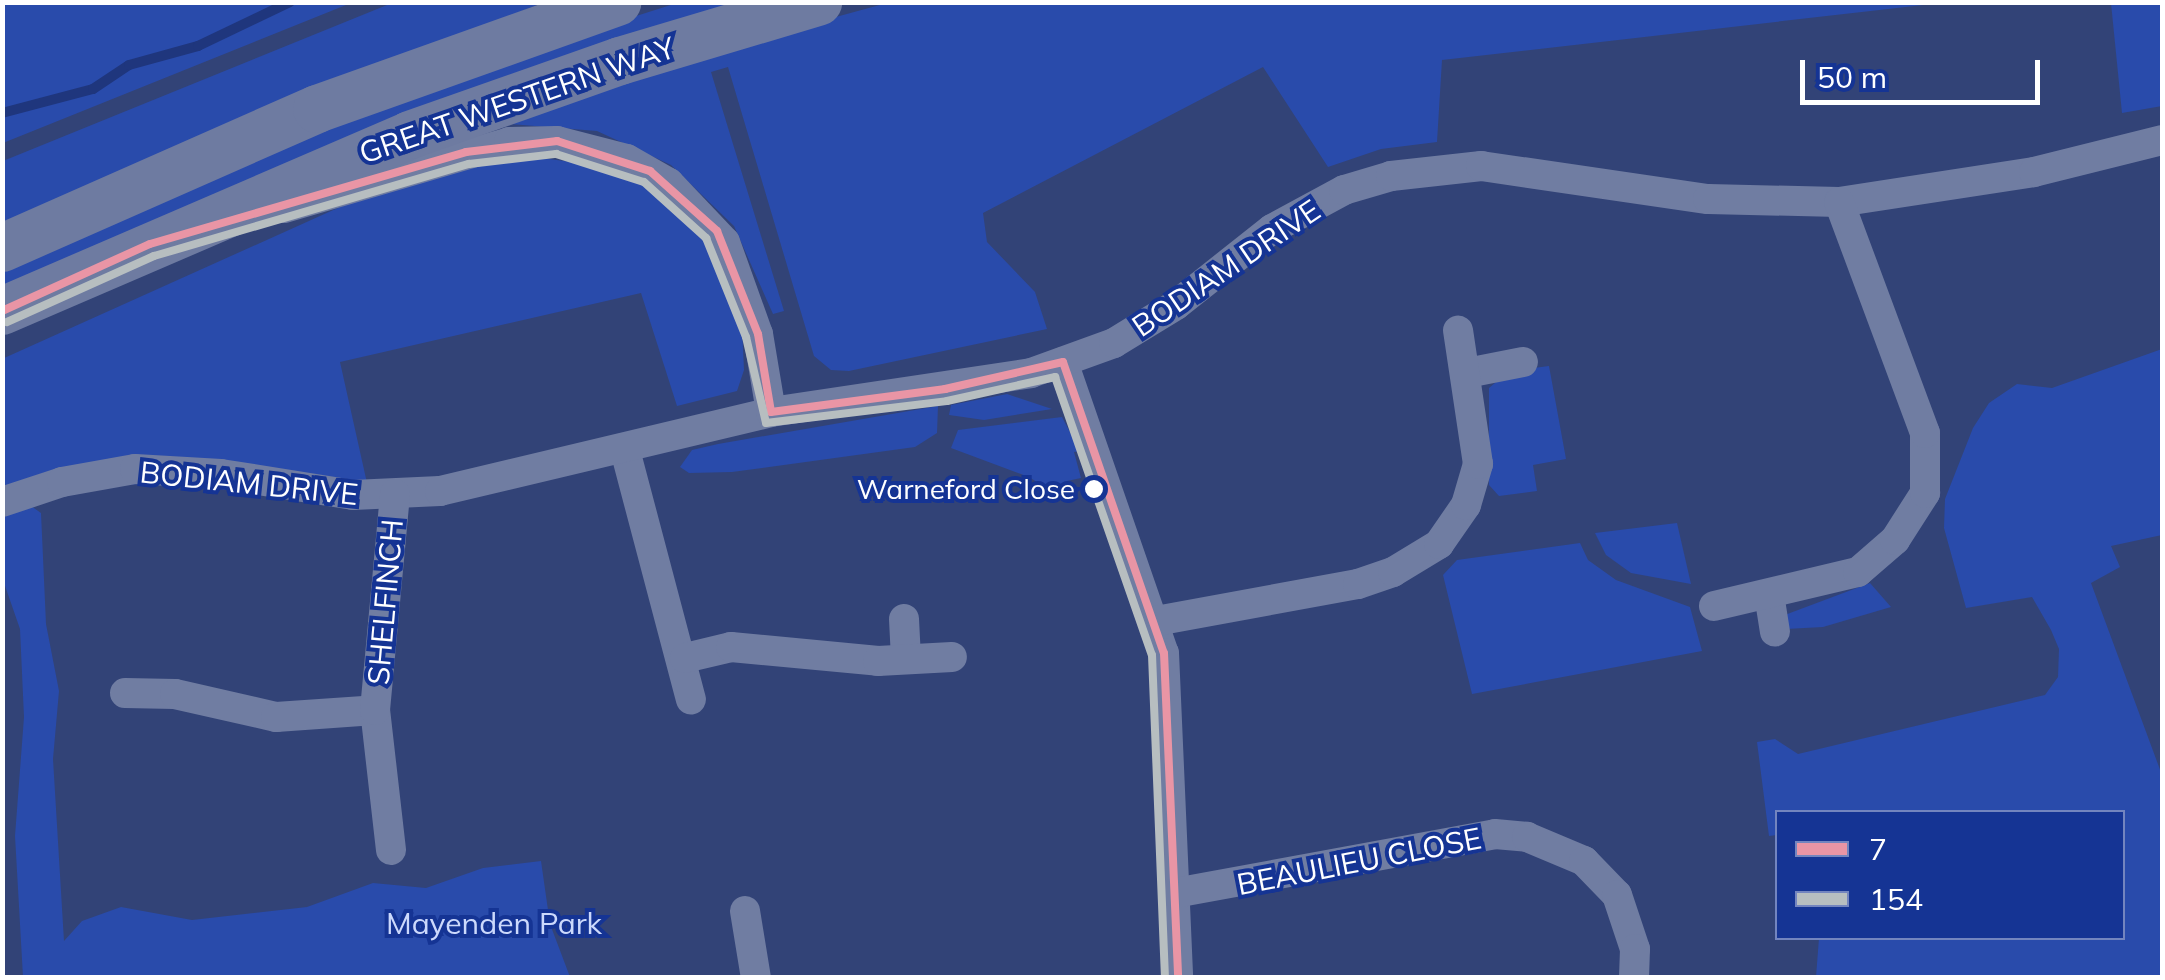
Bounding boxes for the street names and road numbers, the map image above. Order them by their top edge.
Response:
street label: GREAT WESTERN WAY [354,29,680,171]
street label: BODIAM DRIVE [1125,192,1327,344]
street label: BODIAM DRIVE [138,454,360,512]
street label: SHELFINCH [360,518,410,686]
street label: BEAULIEU CLOSE [1234,820,1484,902]

